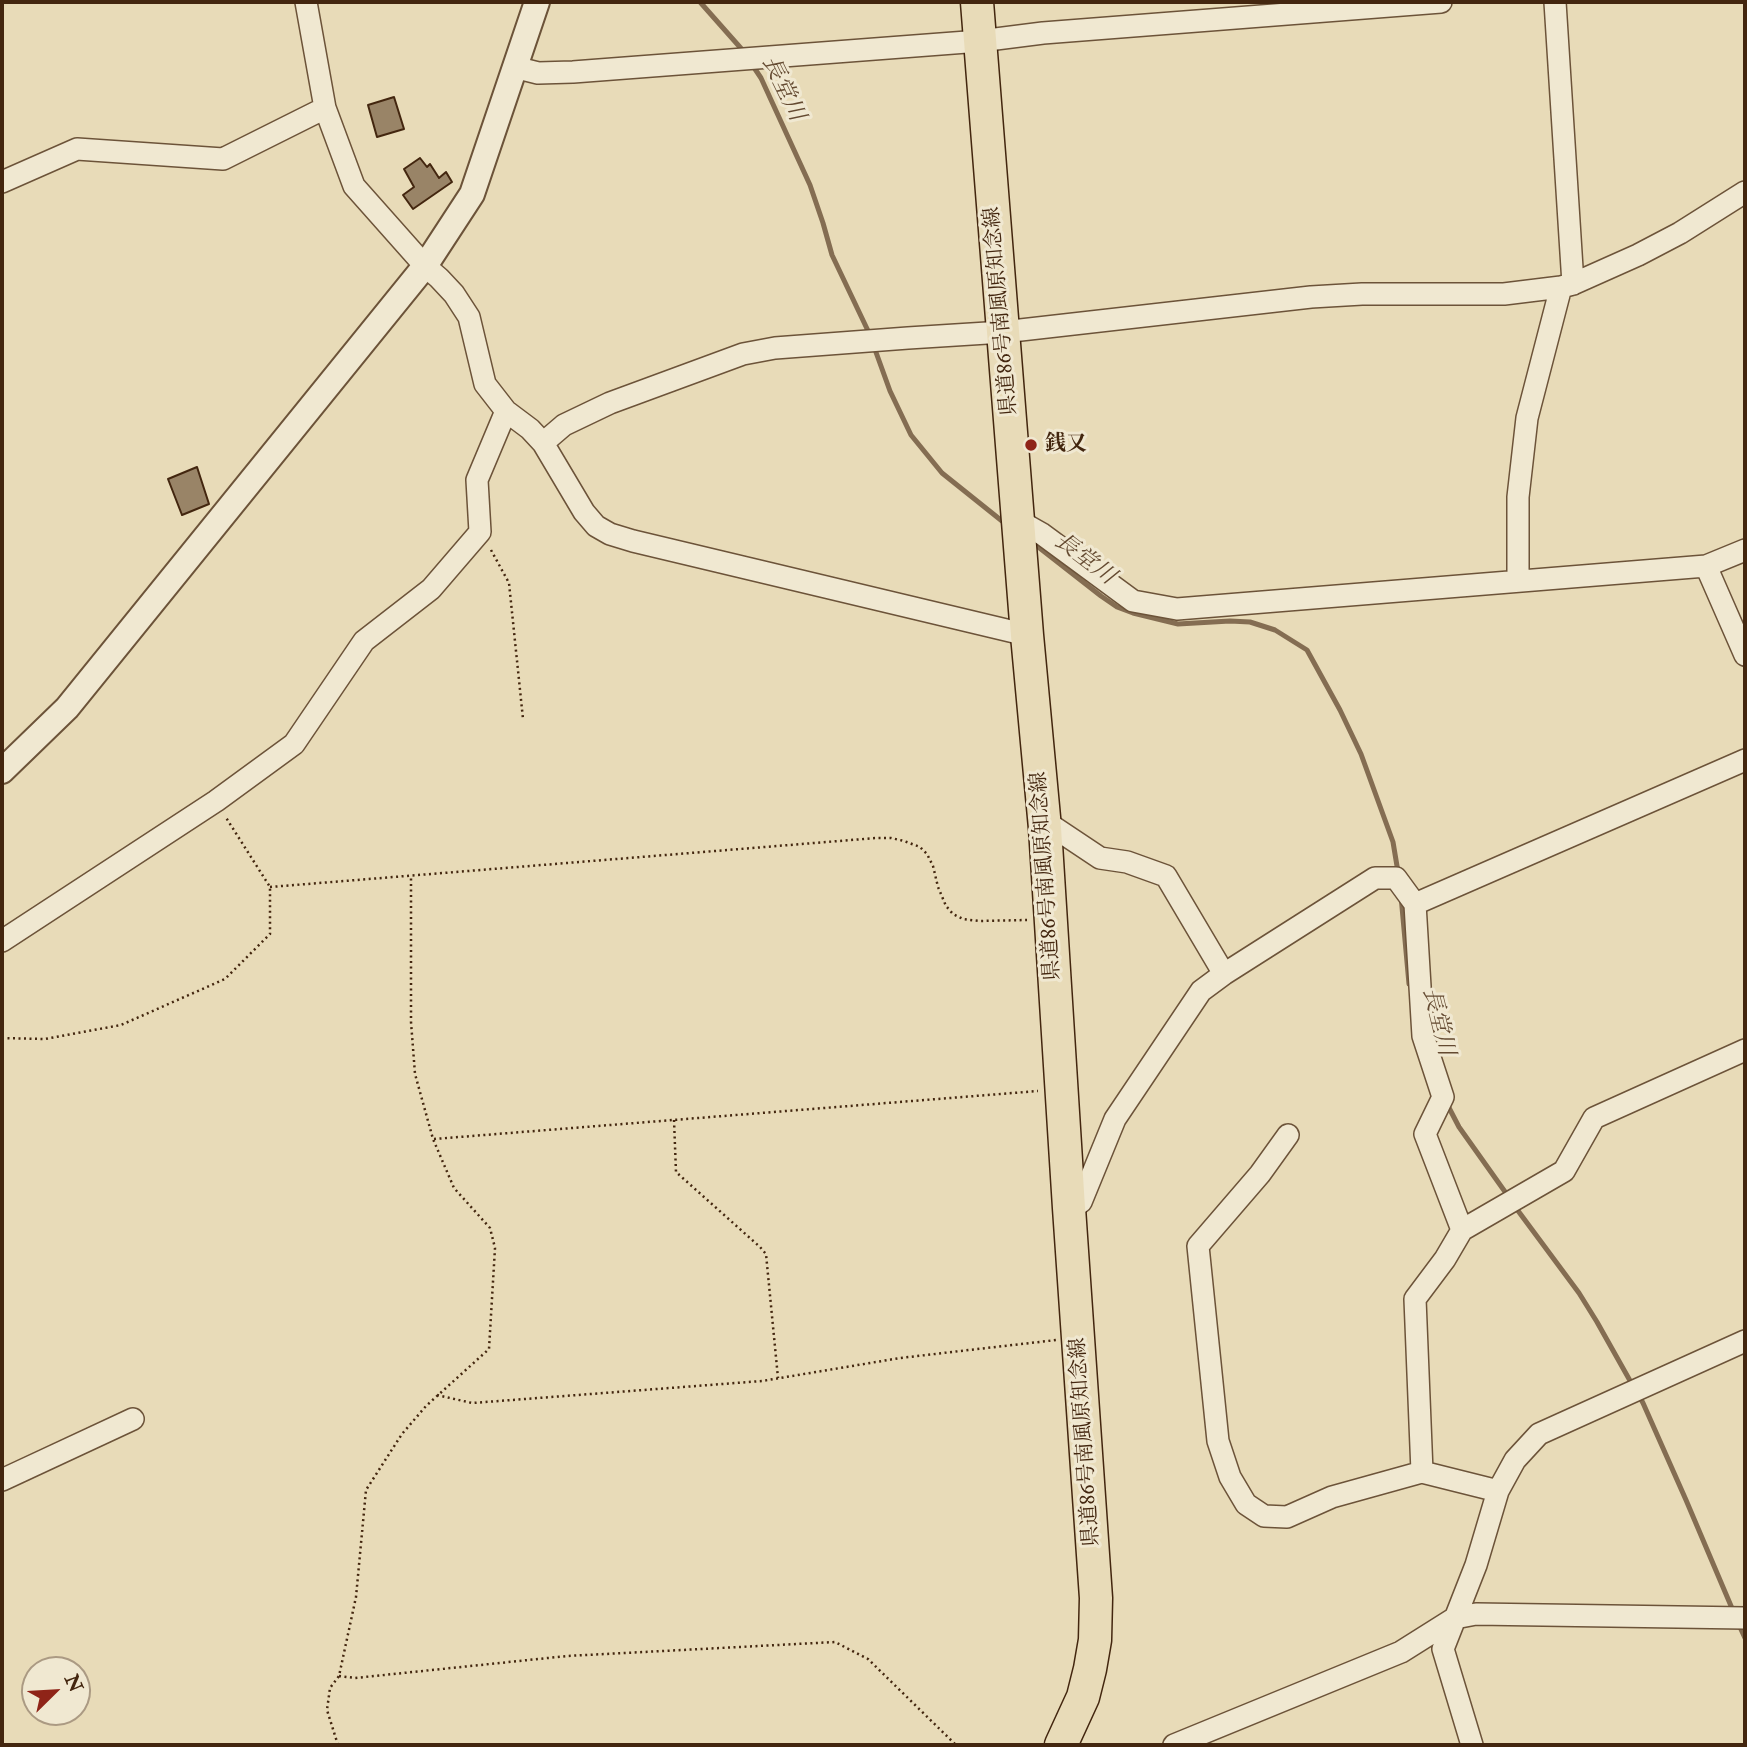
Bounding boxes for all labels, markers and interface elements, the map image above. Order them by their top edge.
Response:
water label: 長堂川 [754,52,810,126]
street label: 県道86号南風原知念線 [980,206,1024,416]
place label: 銭又 [1045,432,1087,458]
marker: 銭又 [1023,437,1039,453]
water label: 長堂川 [1048,528,1120,592]
street label: 県道86号南風原知念線 [1027,771,1067,981]
water label: 長堂川 [1415,985,1459,1059]
street label: 県道86号南風原知念線 [1066,1337,1106,1547]
north arrow [21,1656,91,1726]
text: N [59,1671,88,1696]

